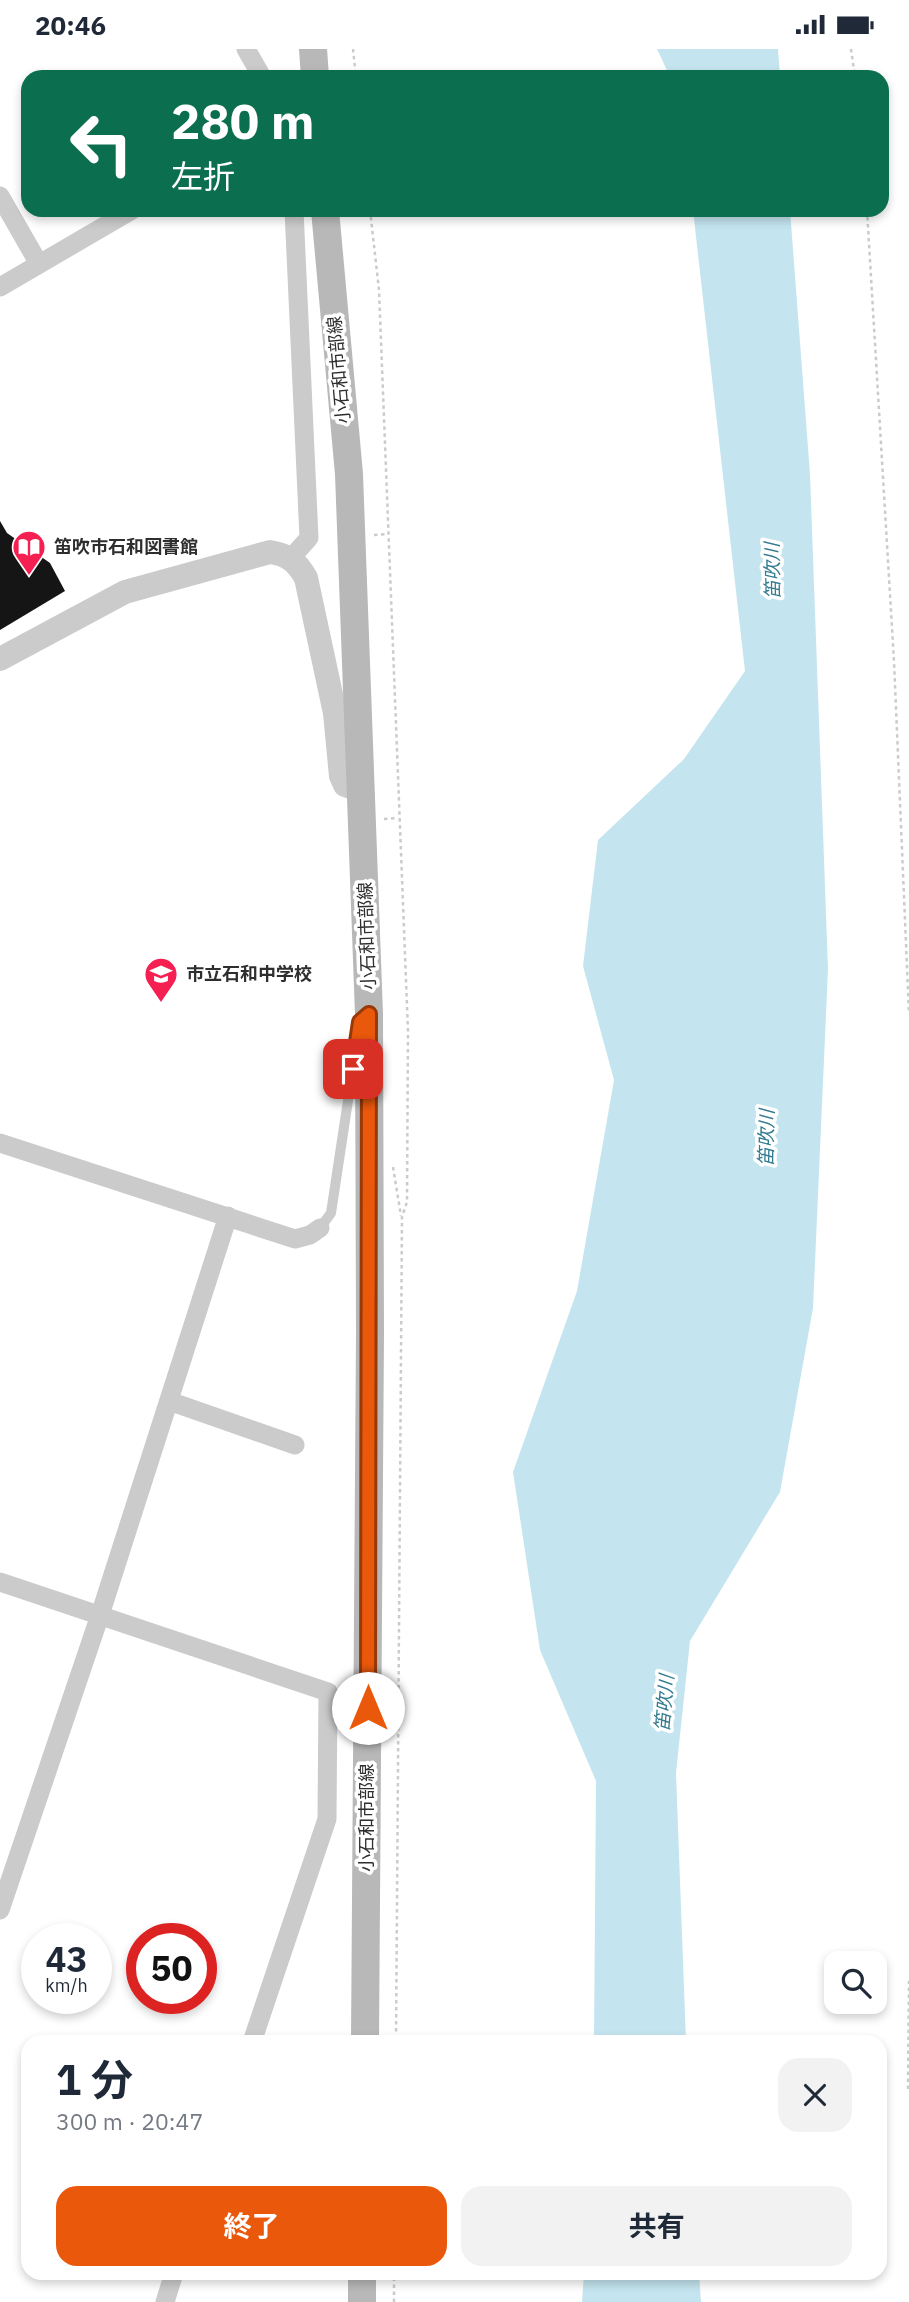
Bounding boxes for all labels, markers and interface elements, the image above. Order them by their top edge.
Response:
text: 20:46 [35,8,106,42]
text: 280 m [171,89,315,152]
icon: left [56,98,147,189]
text: 左折 [171,155,235,197]
street label: 小石和市部線 [322,315,355,425]
library icon: 笛吹市石和図書館 [10,528,48,577]
place label: 笛吹市石和図書館 [54,535,198,558]
water label: 笛吹川 [759,540,784,600]
street label: 小石和市部線 [353,882,380,990]
school or university icon: 市立石和中学校 [142,955,180,1004]
place label: 市立石和中学校 [186,962,312,985]
pin [323,1039,383,1099]
icon: arrive [334,1050,372,1088]
water label: 笛吹川 [754,1107,779,1167]
position arrow [331,1671,405,1745]
water label: 笛吹川 [650,1672,679,1732]
street label: 小石和市部線 [355,1764,378,1872]
speed limit sign: 50 [126,1923,217,2014]
text: 43 [45,1936,88,1982]
map controls [824,1951,887,2014]
button: search [824,1951,887,2014]
text: km/h [45,1974,88,1997]
text: 1 分 [56,2052,133,2107]
button: close [778,2058,852,2132]
text: 300 m · 20:47 [56,2106,203,2136]
button: 終了 [56,2186,447,2266]
button: 共有 [461,2186,852,2266]

